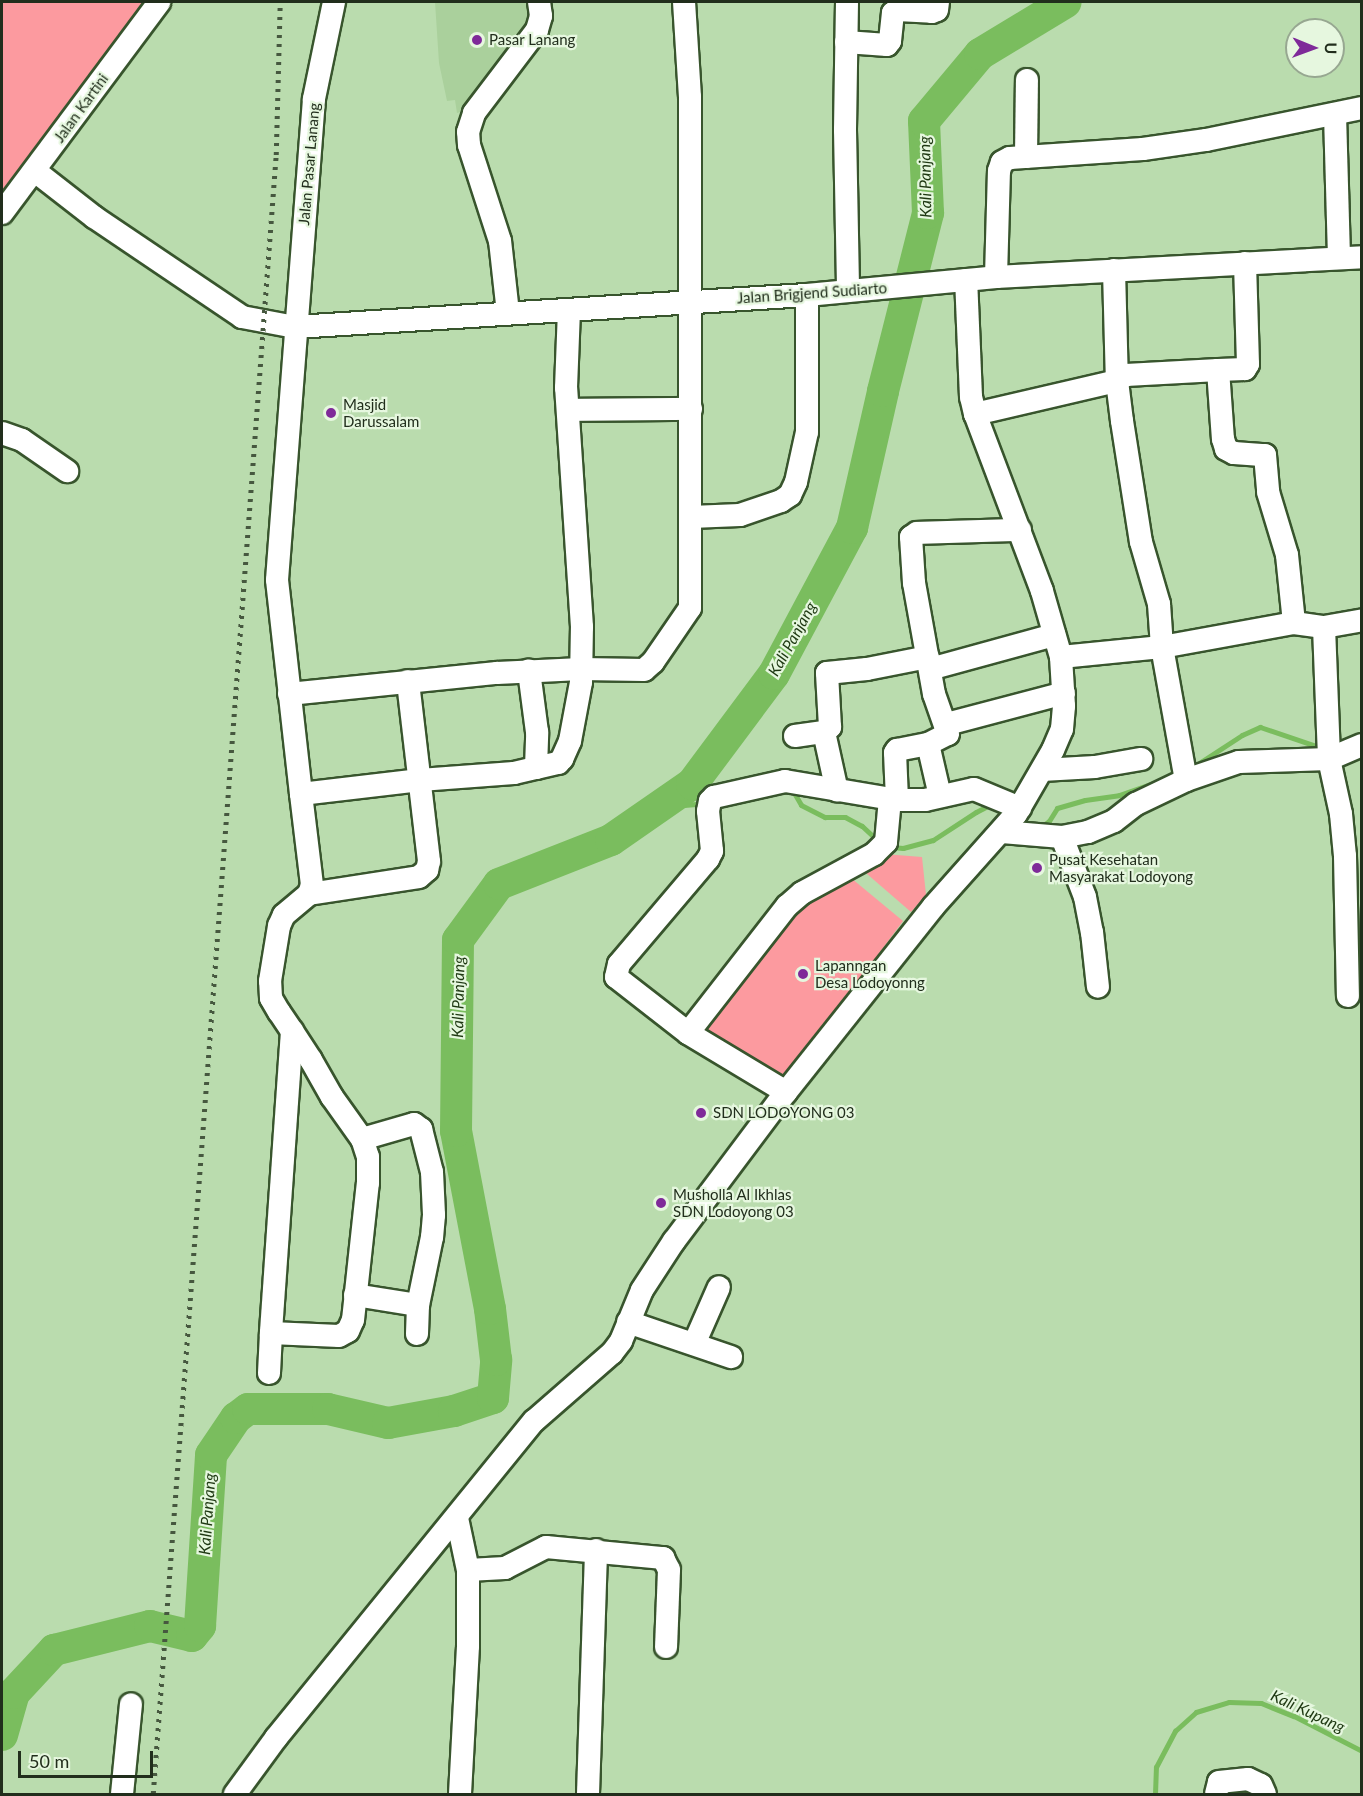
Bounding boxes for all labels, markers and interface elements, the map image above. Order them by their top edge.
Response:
north arrow [1285,18,1345,78]
place label: Pasar Lanang [489,31,576,49]
marker: Pasar Lanang [470,33,484,47]
text: U [1322,42,1341,54]
street label: Jalan Kartini [50,70,112,146]
street label: Jalan Pasar Lanang [295,102,323,226]
water label: Kali Panjang [915,136,935,218]
street label: Jalan Brigjend Sudiarto [736,279,888,307]
place label: Masjid Darussalam [343,395,419,430]
marker: Masjid Darussalam [324,406,338,420]
water label: Kali Panjang [764,599,820,679]
place label: Pusat Kesehatan Masyarakat Lodoyong [1049,850,1193,885]
marker: Pusat Kesehatan Masyarakat Lodoyong [1030,861,1044,875]
water label: Kali Panjang [448,956,468,1038]
place label: Lapanngan Desa Lodoyonng [815,956,925,991]
marker: Lapanngan Desa Lodoyonng [796,967,810,981]
place label: SDN LODOYONG 03 [713,1104,854,1122]
marker: SDN LODOYONG 03 [694,1106,708,1120]
place label: Musholla Al Ikhlas SDN Lodoyong 03 [673,1185,794,1220]
marker: Musholla Al Ikhlas SDN Lodoyong 03 [654,1196,668,1210]
water label: Kali Panjang [195,1473,219,1555]
water label: Kali Kupang [1268,1686,1348,1736]
scale bar [21,1739,156,1777]
text: 50 m [29,1750,69,1772]

